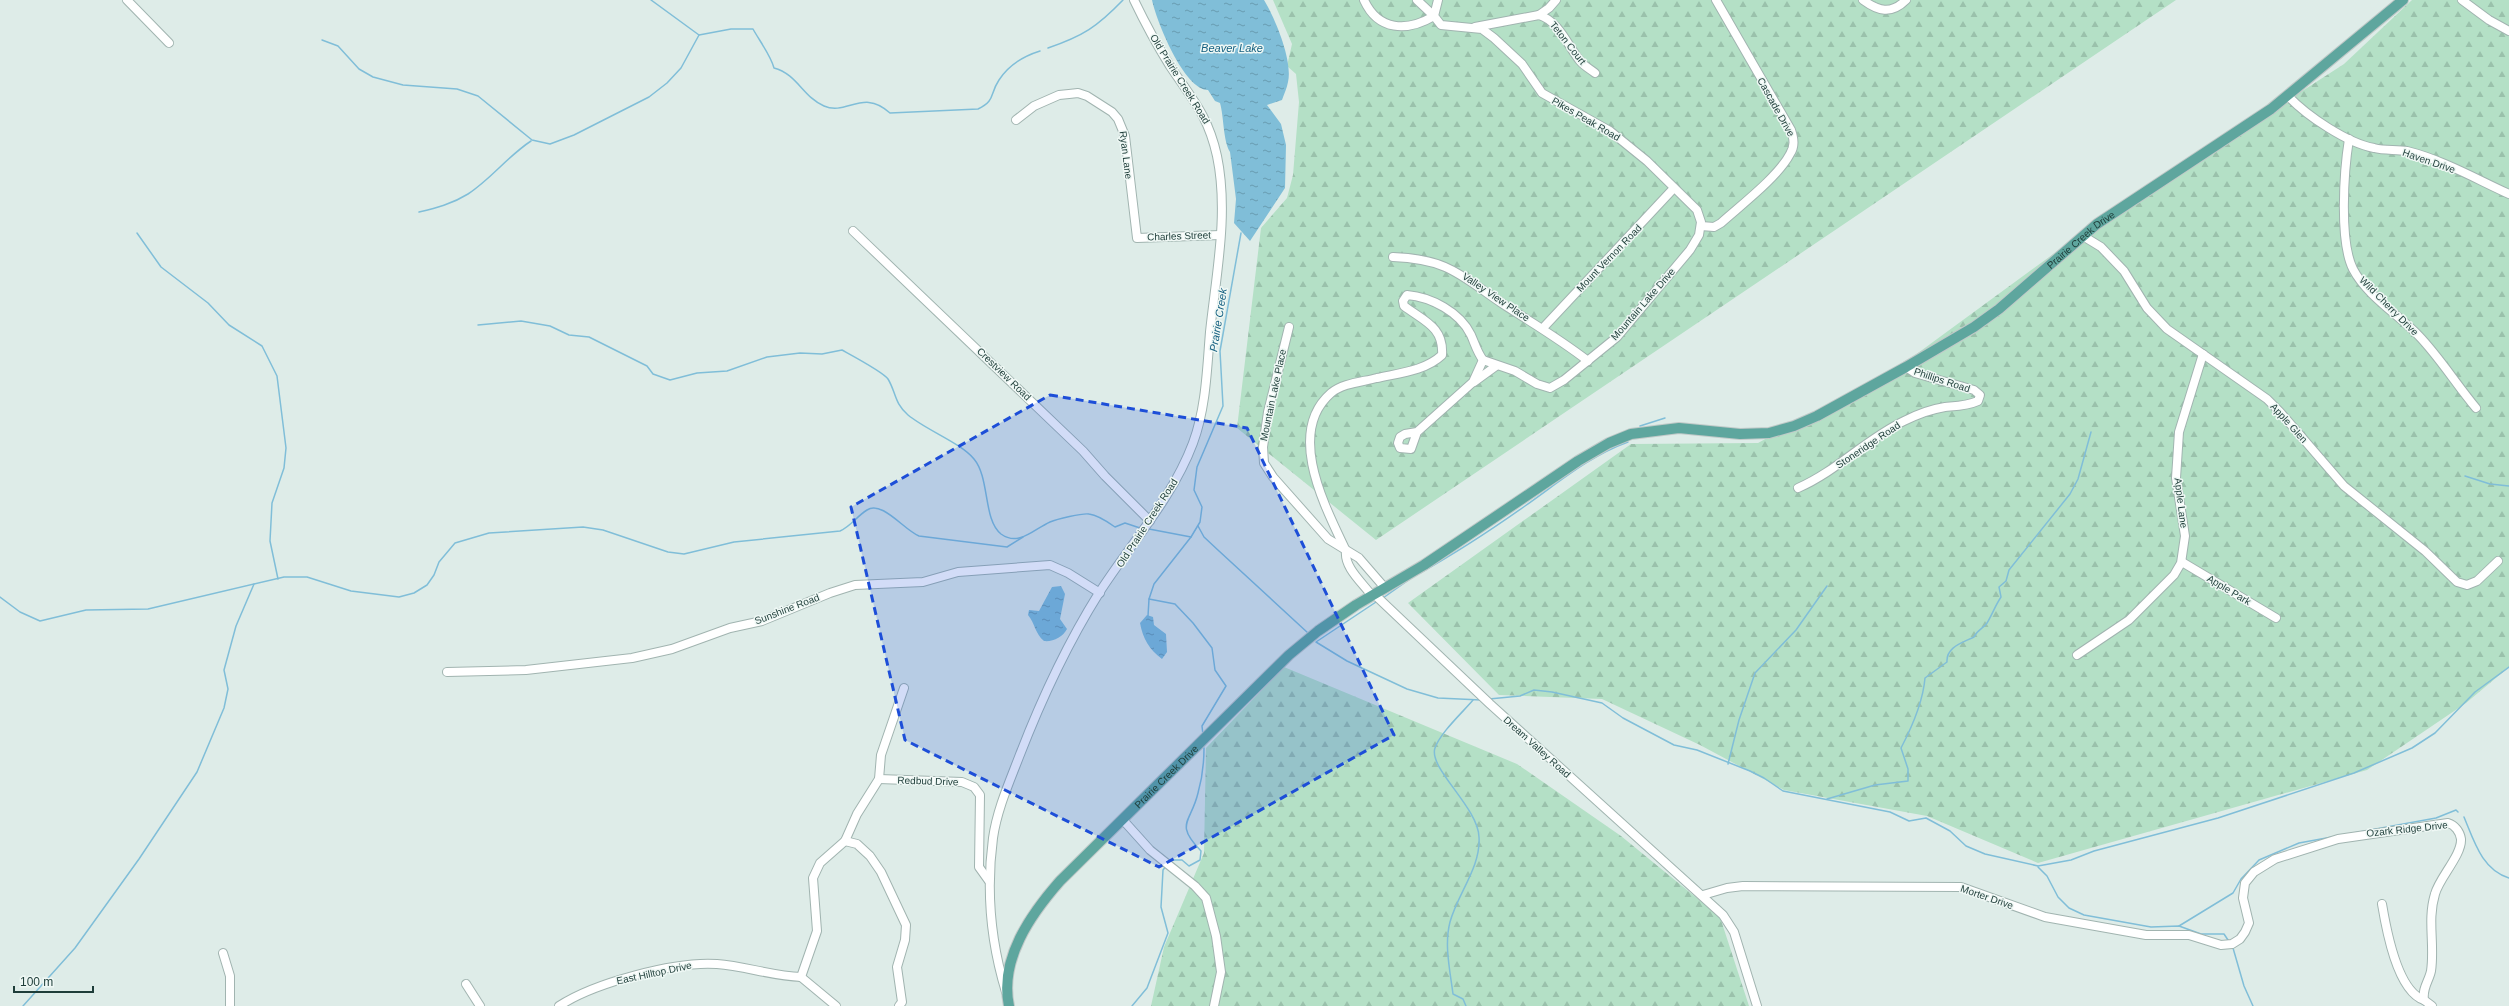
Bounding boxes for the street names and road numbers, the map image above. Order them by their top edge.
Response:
street label: Teton Court [1548,19,1588,67]
street label: Old Prairie Creek Road [1148,32,1212,126]
street label: Cascade Drive [1755,76,1797,139]
street label: Pikes Peak Road [1550,95,1622,143]
street label: Ryan Lane [1118,130,1134,180]
street label: Haven Drive [2401,147,2457,175]
street label: Prairie Creek Drive [2044,208,2117,271]
street label: Mount Vernon Road [1574,222,1644,294]
street label: Charles Street [1147,229,1211,243]
street label: Mountain Lake Drive [1609,265,1678,342]
street label: Valley View Place [1460,270,1532,324]
street label: Wild Cherry Drive [2357,274,2421,338]
street label: Crestview Road [975,346,1033,402]
street label: Mountain Lake Place [1258,348,1288,442]
street label: Phillips Road [1913,366,1971,394]
street label: Apple Glen [2268,401,2310,445]
street label: Stoneridge Road [1834,419,1902,471]
street label: Old Prairie Creek Road [1114,477,1180,569]
street label: Apple Lane [2172,477,2190,529]
street label: Apple Park [2205,573,2254,608]
street label: Sunshine Road [753,592,821,626]
street label: Dream Valley Road [1501,714,1573,780]
street label: Prairie Creek Drive [1132,742,1200,810]
street label: Redbud Drive [897,774,959,788]
street label: Ozark Ridge Drive [2366,819,2449,839]
street label: Morter Drive [1959,883,2015,911]
street label: East Hilltop Drive [615,960,693,986]

